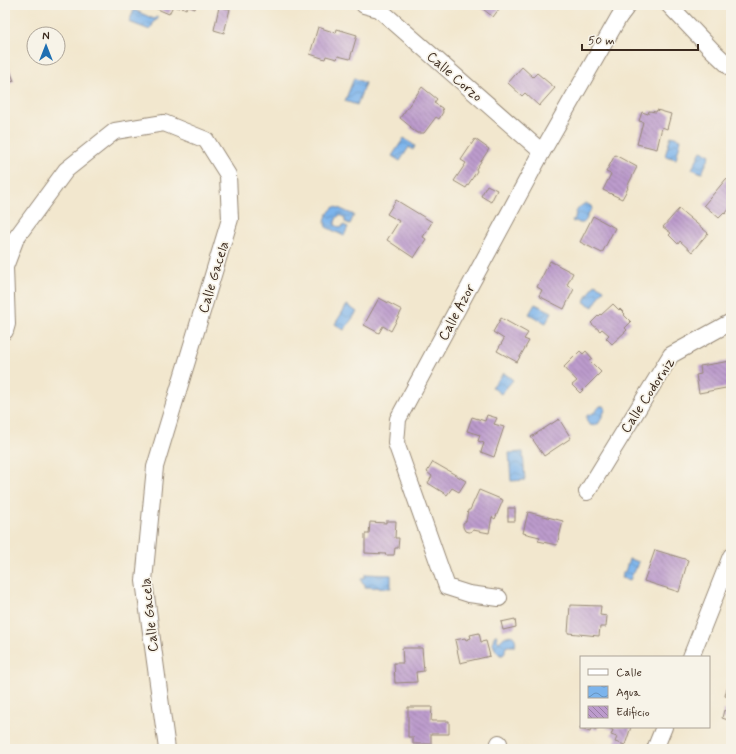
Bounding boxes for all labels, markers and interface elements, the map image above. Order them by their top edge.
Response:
north arrow [26,26,66,66]
scale bar [582,26,698,52]
text: N [42,30,50,44]
text: 50 m [588,33,615,49]
street label: Calle Corzo [423,48,486,106]
street label: Calle Gacela [194,239,233,316]
street label: Calle Azor [434,281,479,344]
street label: Calle Codorniz [617,354,679,437]
street label: Calle Gacela [137,577,163,653]
legend [580,656,710,728]
text: Calle [616,665,642,681]
text: Agua [616,685,641,701]
text: Edificio [616,705,650,721]

